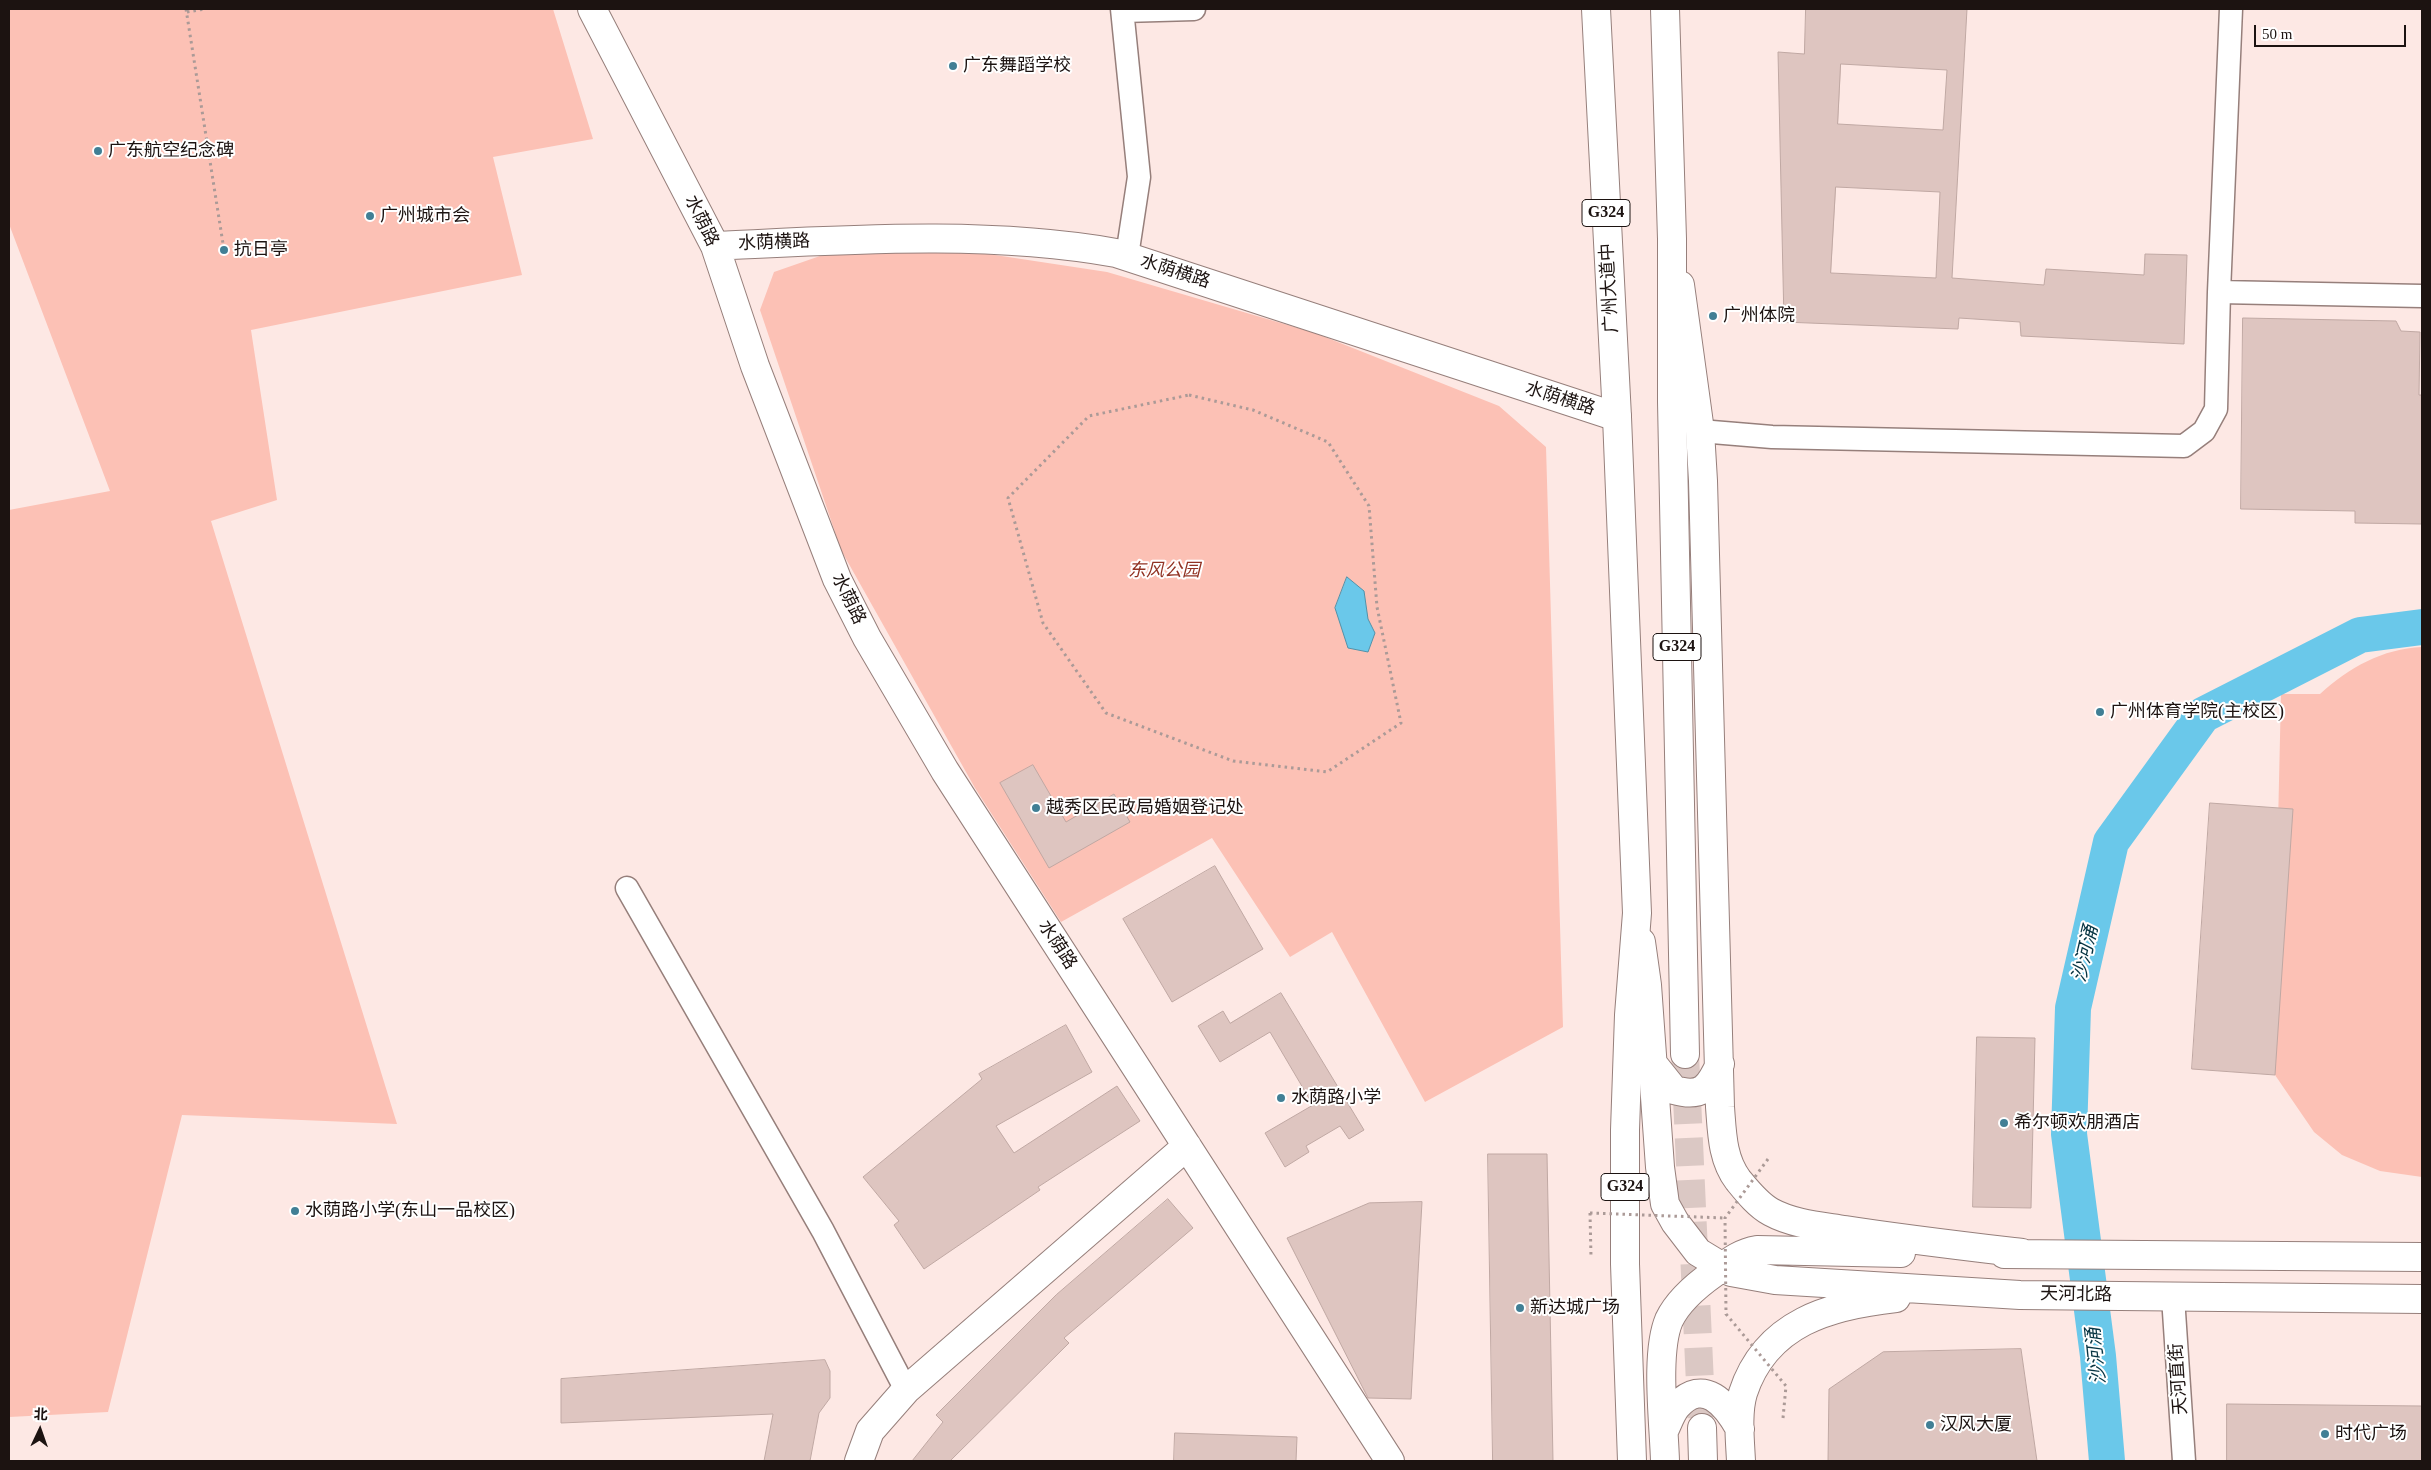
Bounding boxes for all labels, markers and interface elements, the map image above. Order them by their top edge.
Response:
scale bar [2256,15,2408,47]
text: 50 m [2262,26,2292,42]
place label: 广东舞蹈学校 [963,55,1071,77]
marker: 广东舞蹈学校 [947,60,959,72]
place label: 广东航空纪念碑 [108,140,234,162]
marker: 广东航空纪念碑 [92,145,104,157]
street label: 水荫路 [679,192,723,250]
road number: G324 [1582,200,1630,227]
place label: 广州城市会 [380,205,470,227]
marker: 广州城市会 [364,210,376,222]
street label: 水荫横路 [738,231,810,255]
place label: 抗日亭 [234,239,288,261]
street label: 广州大道中 [1597,242,1623,334]
marker: 抗日亭 [218,244,230,256]
street label: 水荫横路 [1137,251,1213,293]
place label: 广州体院 [1723,305,1795,327]
marker: 广州体院 [1707,310,1719,322]
street label: 水荫横路 [1522,378,1598,420]
park label: 东风公园 [1128,560,1200,582]
street label: 水荫路 [826,570,870,628]
road number: G324 [1653,634,1701,660]
place label: 广州体育学院(主校区) [2110,701,2284,723]
marker: 广州体育学院(主校区) [2094,706,2106,718]
place label: 越秀区民政局婚姻登记处 [1046,797,1244,819]
marker: 越秀区民政局婚姻登记处 [1030,802,1042,814]
street label: 水荫路 [1033,916,1081,974]
water label: 沙河涌 [2068,924,2104,984]
place label: 水荫路小学 [1291,1087,1381,1109]
marker: 水荫路小学 [1275,1092,1287,1104]
place label: 希尔顿欢朋酒店 [2014,1112,2140,1134]
marker: 希尔顿欢朋酒店 [1998,1117,2010,1129]
road number: G324 [1601,1174,1649,1200]
place label: 水荫路小学(东山一品校区) [305,1200,515,1222]
marker: 水荫路小学(东山一品校区) [289,1205,301,1217]
street label: 天河北路 [2040,1284,2112,1306]
place label: 新达城广场 [1530,1297,1620,1319]
marker: 新达城广场 [1514,1302,1526,1314]
water label: 沙河涌 [2083,1326,2111,1386]
street label: 天河直街 [2166,1342,2192,1416]
north arrow [15,1405,65,1455]
text: 北 [33,1407,48,1422]
place label: 汉风大厦 [1940,1414,2012,1436]
marker: 汉风大厦 [1924,1419,1936,1431]
place label: 时代广场 [2335,1423,2407,1445]
marker: 时代广场 [2319,1428,2331,1440]

